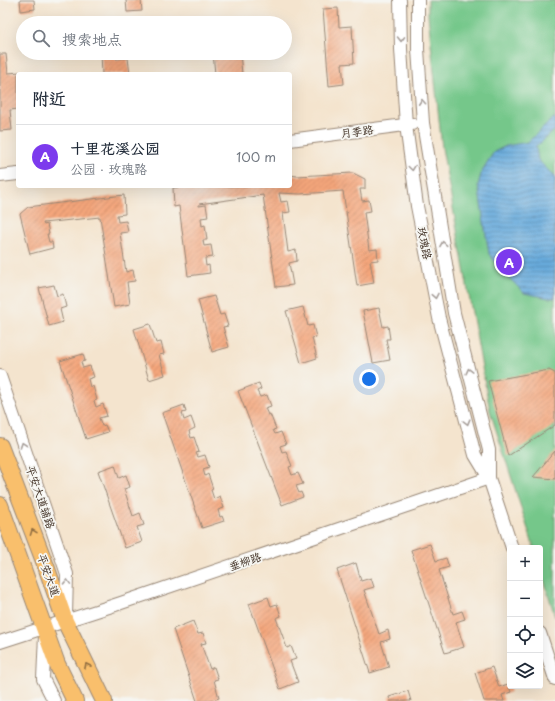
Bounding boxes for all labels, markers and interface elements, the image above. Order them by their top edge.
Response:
search box [16,16,292,60]
icon: search [30,27,52,49]
text: 搜索地点 [62,27,122,50]
one-way arrow [397,36,405,42]
text: 附近 [32,85,66,111]
one-way arrow [417,99,426,105]
street label: 月季路 [340,121,374,141]
text: 十里花溪公园 [70,136,160,159]
text: A [40,147,50,166]
text: 100 m [236,147,276,166]
text: 公园 · 玫瑰路 [70,159,147,178]
one-way arrow [407,165,416,171]
street label: 玫瑰路 [414,225,436,261]
one-way arrow [439,241,448,247]
pin: A [496,247,522,277]
one-way arrow [431,293,439,299]
one-way arrow [465,368,474,375]
your location [359,369,379,389]
one-way arrow [462,419,471,426]
one-way arrow [19,442,28,449]
street label: 平安大道辅路 [22,463,60,531]
one-way arrow [29,529,37,536]
map controls [507,545,543,689]
button: + [507,545,543,581]
street label: 垂柳路 [227,548,263,574]
street label: 平安大道 [33,551,65,599]
one-way arrow [62,579,71,585]
button: − [507,581,543,617]
button: locate [507,617,543,653]
button: layers [507,653,543,689]
one-way arrow [84,663,92,670]

